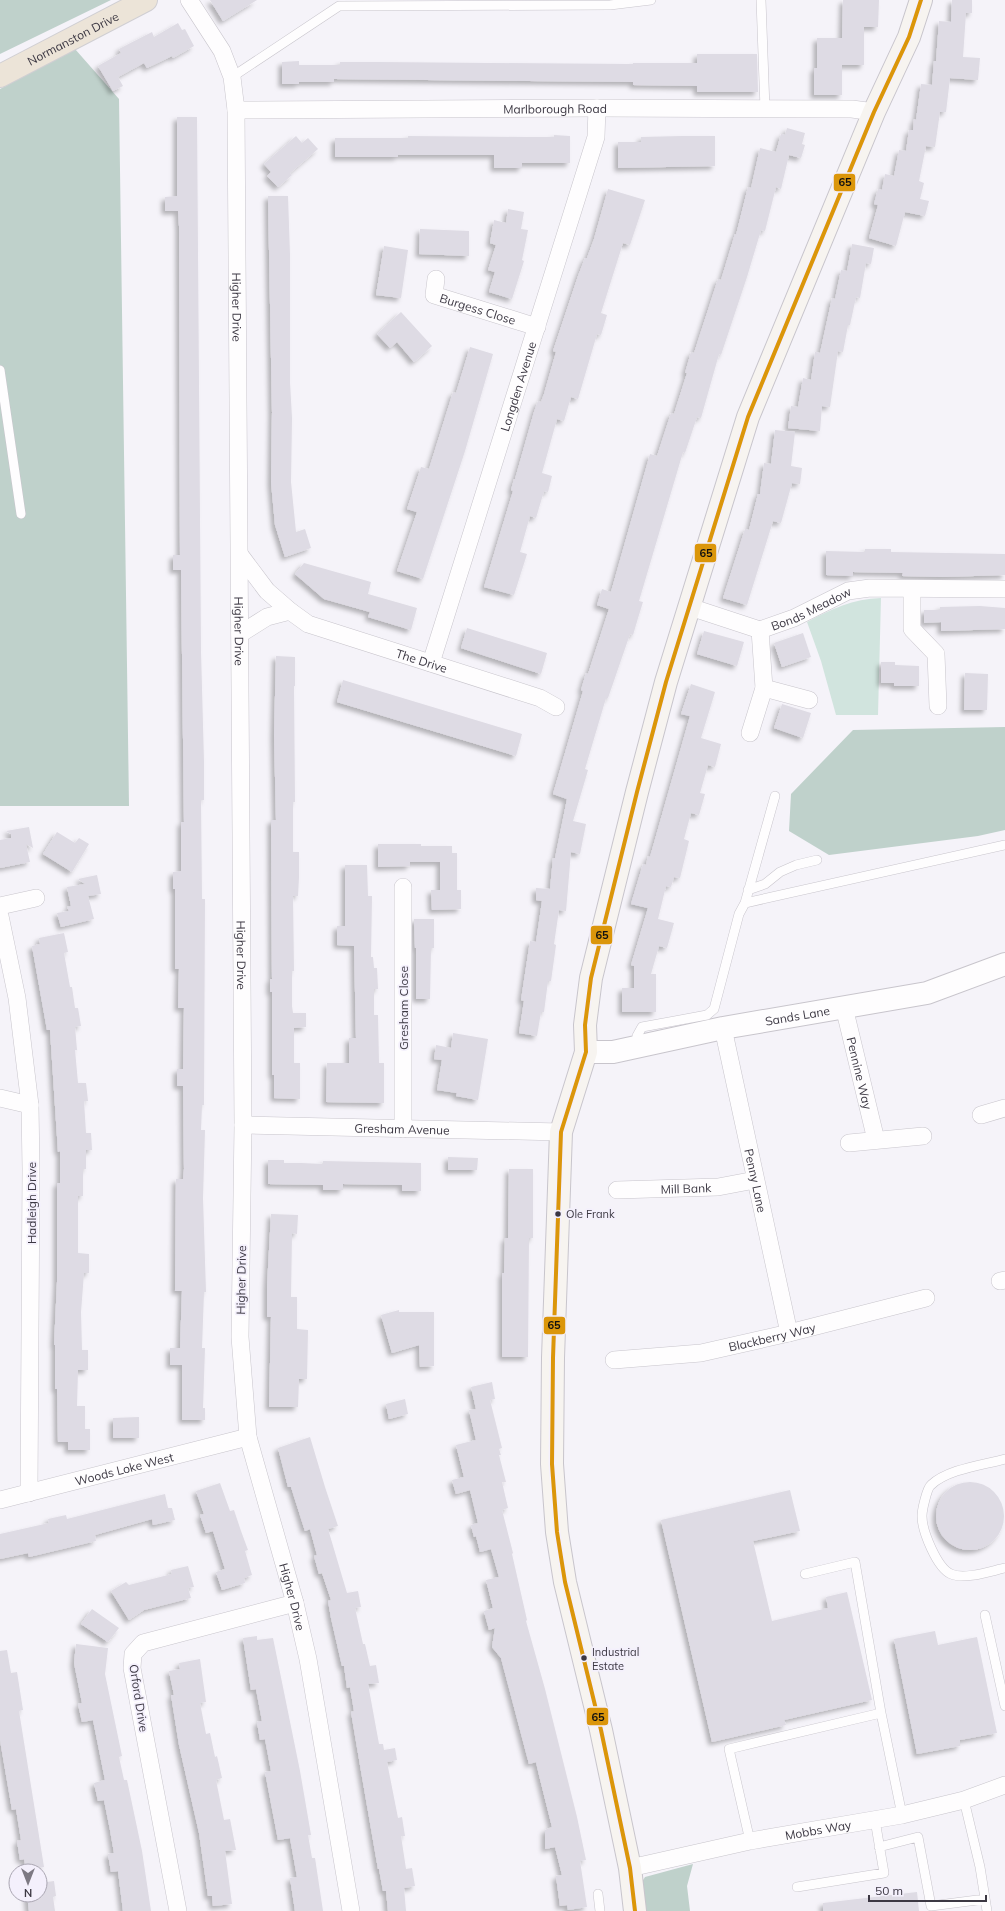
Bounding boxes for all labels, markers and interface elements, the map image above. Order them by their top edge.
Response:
street label: Normanston Drive [24,8,121,68]
street label: Marlborough Road [503,100,607,116]
line badge: 65 [833,173,856,192]
text: 65 [838,175,852,189]
street label: Higher Drive [230,272,245,342]
street label: Burgess Close [438,290,518,327]
street label: Longden Avenue [497,339,539,433]
line badge: 65 [694,543,717,563]
text: 65 [699,546,713,560]
street label: Bonds Meadow [769,583,854,633]
street label: Higher Drive [232,596,247,666]
street label: The Drive [394,645,449,675]
street label: Higher Drive [234,920,250,990]
line badge: 65 [590,925,613,945]
text: 65 [595,928,609,942]
street label: Gresham Close [396,966,411,1050]
street label: Sands Lane [764,1002,831,1028]
street label: Pennine Way [844,1035,876,1111]
street label: Gresham Avenue [354,1120,450,1137]
street label: Penny Lane [742,1147,770,1214]
street label: Hadleigh Drive [24,1162,39,1244]
street label: Mill Bank [660,1180,712,1196]
place label: Ole Frank [566,1207,615,1221]
marker: Ole Frank [553,1209,563,1219]
street label: Higher Drive [233,1245,249,1315]
line badge: 65 [543,1316,566,1335]
text: 65 [547,1318,561,1332]
street label: Blackberry Way [727,1319,818,1354]
street label: Woods Loke West [73,1449,175,1488]
street label: Higher Drive [276,1561,309,1632]
place label: Industrial Estate [592,1645,639,1673]
marker: Industrial Estate [579,1653,589,1663]
street label: Orford Drive [126,1663,152,1733]
line badge: 65 [586,1707,609,1726]
text: 65 [591,1710,605,1724]
street label: Mobbs Way [784,1816,853,1842]
north arrow [8,1863,48,1903]
scale bar [869,1877,986,1903]
text: 50 m [875,1883,903,1898]
text: N [24,1886,32,1900]

